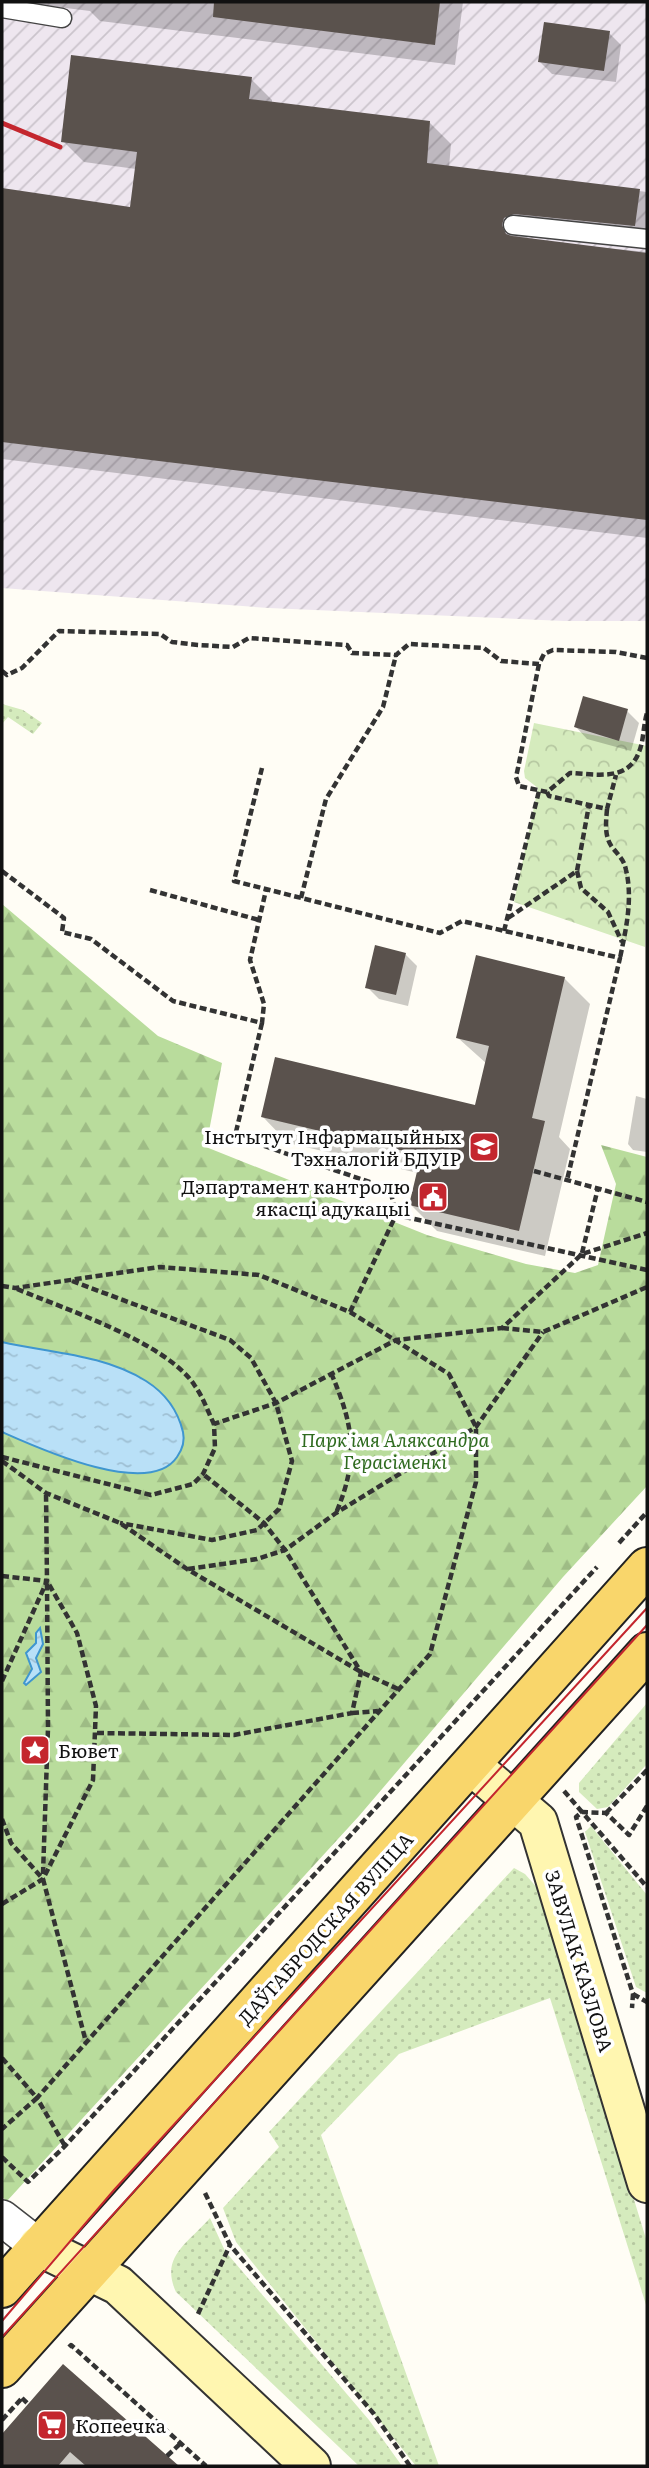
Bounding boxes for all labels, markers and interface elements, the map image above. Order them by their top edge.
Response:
place label: Інстытут Інфармацыйных Тэхналогій БДУІР [204,1122,461,1172]
school or university icon: Інстытут Інфармацыйных Тэхналогій БДУІР [467,1130,501,1164]
place label: Дэпартамент кантролю якасці адукацыі [182,1172,410,1222]
public building icon: Дэпартамент кантролю якасці адукацыі [416,1180,450,1214]
park label: Парк імя Аляксандра Герасіменкі [301,1425,490,1475]
place icon: Бювет [18,1733,52,1767]
place label: Бювет [58,1736,119,1764]
street label: ДАЎГАБРОДСКАЯ ВУЛІЦА [231,1826,419,2030]
street label: ЗАВУЛАК КАЗЛОВА [539,1867,621,2055]
supermarket icon: Копеечка [35,2408,69,2442]
place label: Копеечка [75,2411,167,2439]

